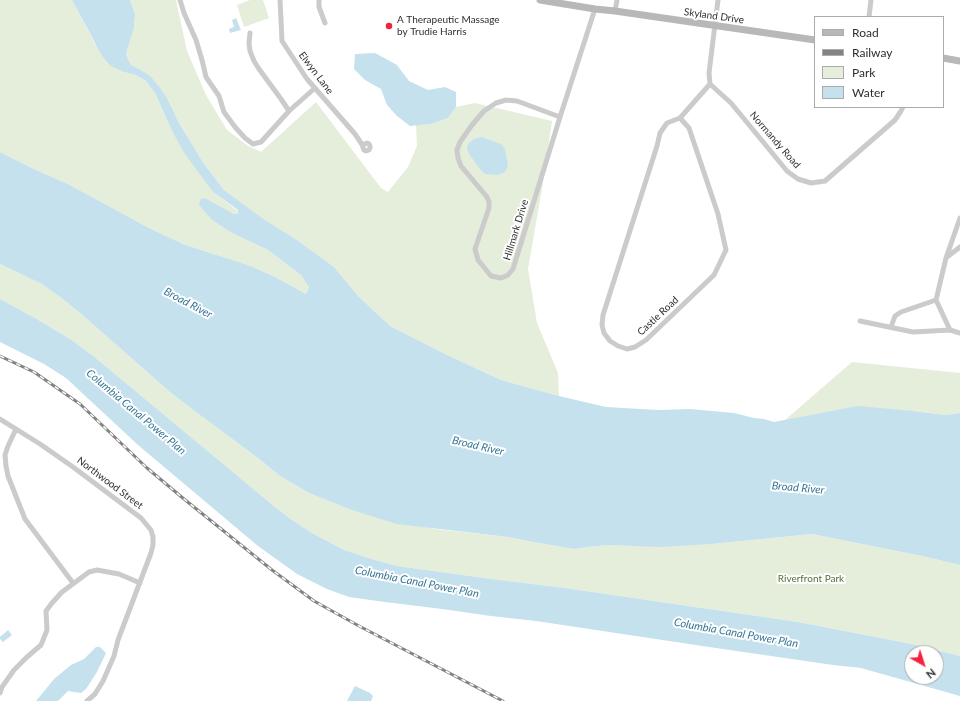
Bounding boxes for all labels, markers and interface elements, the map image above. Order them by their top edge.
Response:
street label: Skyland Drive [683,6,745,26]
place label: A Therapeutic Massage by Trudie Harris [397,14,500,38]
legend [814,16,944,108]
marker: A Therapeutic Massage by Trudie Harris [384,21,394,31]
text: Road [852,25,879,40]
text: Railway [852,45,892,60]
street label: Elwyn Lane [296,49,336,97]
text: Park [852,65,875,80]
text: Water [852,85,885,100]
street label: Normandy Road [747,109,803,171]
street label: Hillmark Drive [501,198,531,262]
water label: Broad River [162,285,214,321]
street label: Castle Road [635,294,681,338]
water label: Columbia Canal Power Plan [84,366,188,458]
water label: Broad River [451,434,505,458]
street label: Northwood Street [75,454,145,512]
water label: Broad River [771,479,825,497]
water label: Columbia Canal Power Plan [354,564,480,600]
park label: Riverfront Park [778,573,844,585]
water label: Columbia Canal Power Plan [673,616,799,650]
north arrow [904,645,944,685]
text: N [924,666,939,682]

